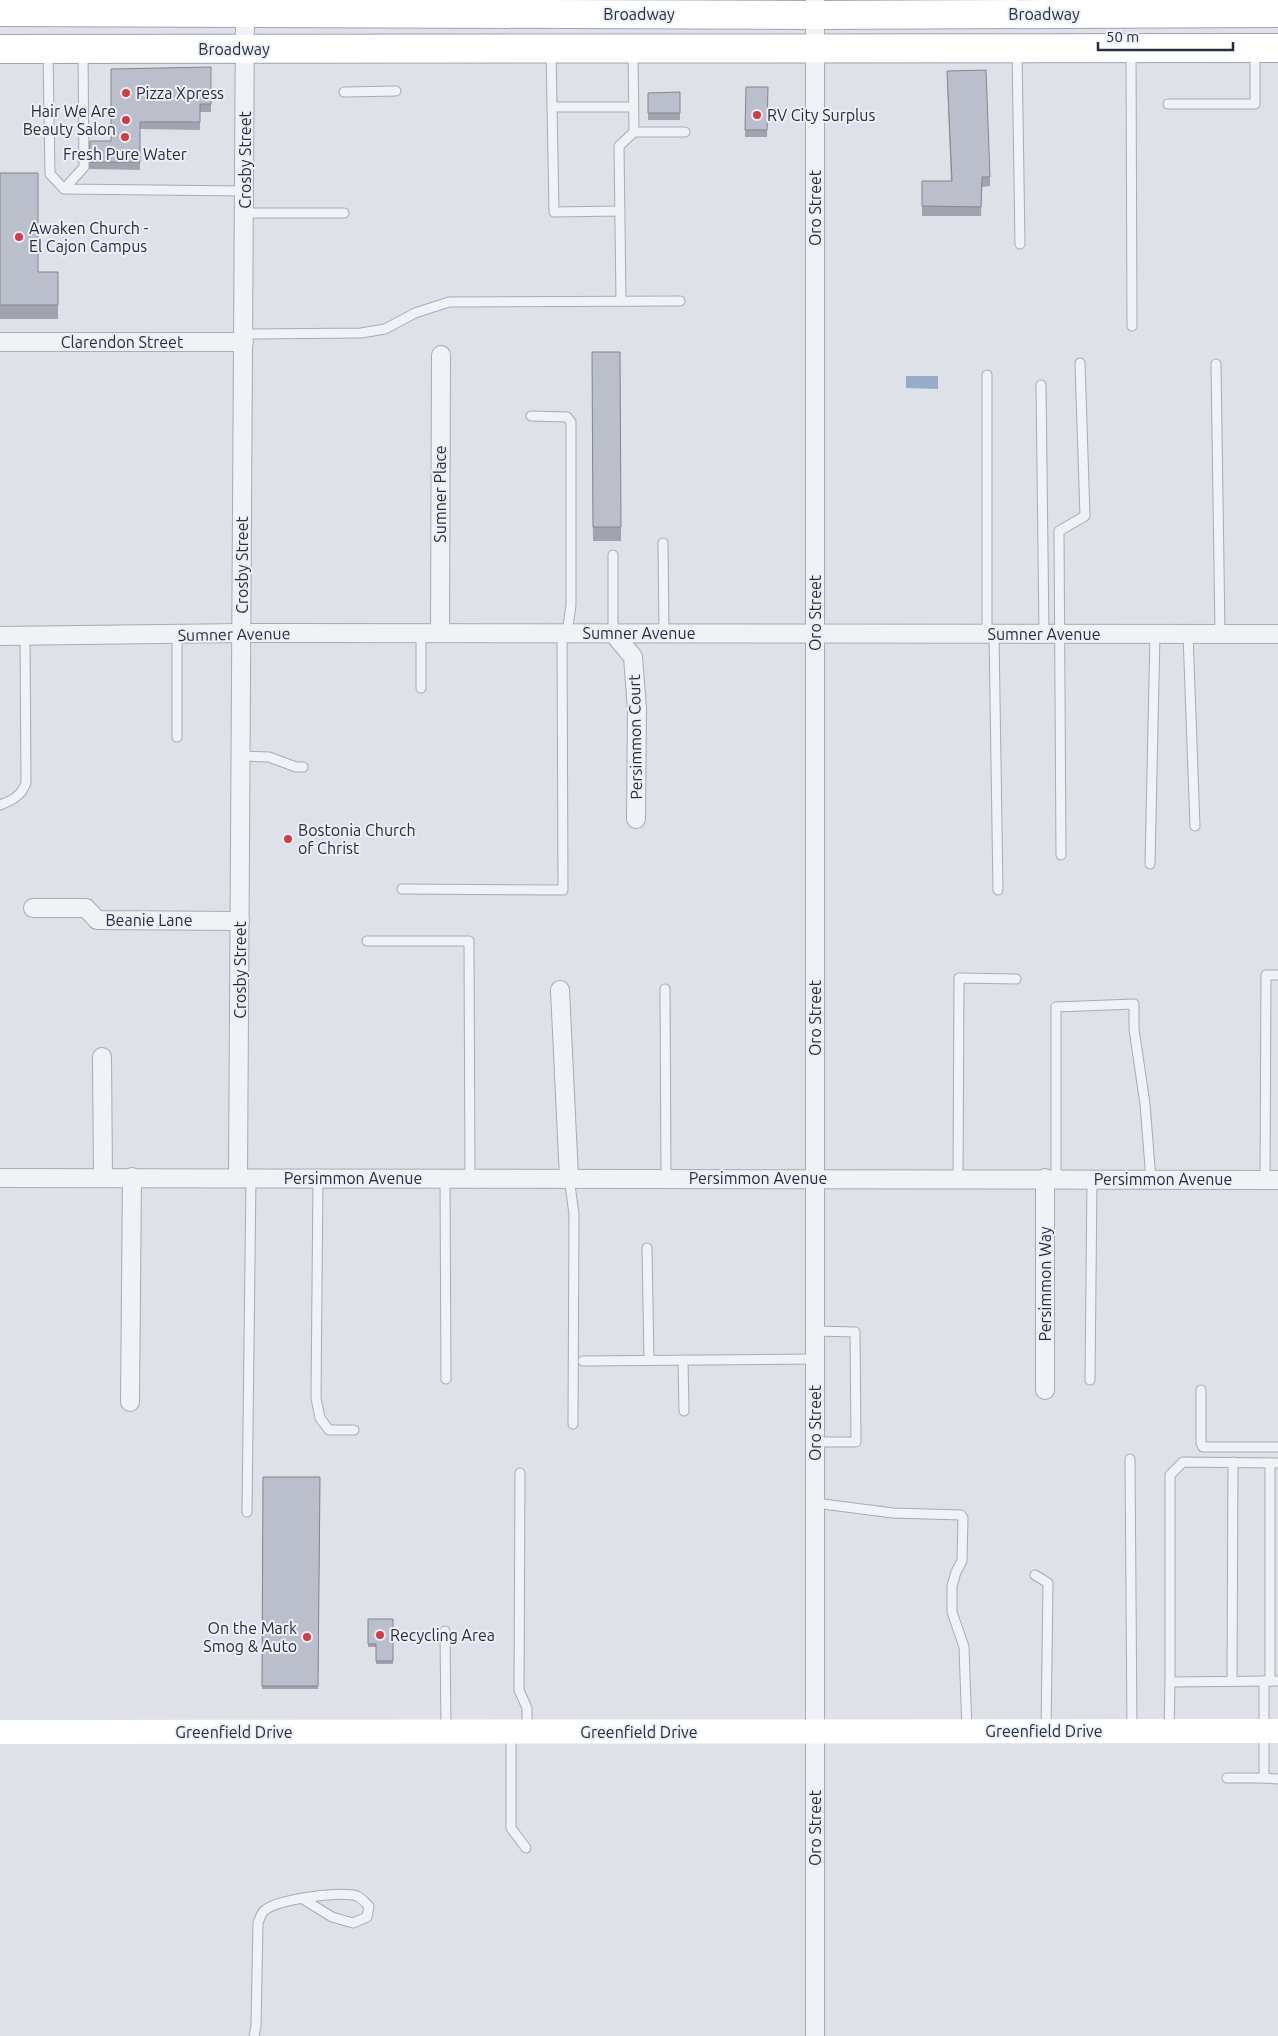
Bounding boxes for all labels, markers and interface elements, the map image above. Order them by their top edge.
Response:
street label: Broadway [603,5,675,23]
street label: Broadway [1008,5,1080,23]
scale bar [1098,20,1233,52]
text: 50 m [1106,28,1139,45]
street label: Broadway [198,40,270,58]
place label: Pizza Xpress [136,84,224,102]
marker: Pizza Xpress [120,87,132,99]
place label: Hair We Are Beauty Salon [23,102,116,138]
place label: RV City Surplus [767,106,875,124]
marker: RV City Surplus [751,109,763,121]
street label: Crosby Street [236,111,254,209]
marker: Hair We Are Beauty Salon [120,114,132,126]
marker: Fresh Pure Water [119,131,131,143]
place label: Fresh Pure Water [63,145,187,163]
street label: Oro Street [806,169,824,246]
place label: Awaken Church - El Cajon Campus [29,219,149,255]
marker: Awaken Church - El Cajon Campus [13,231,25,243]
street label: Clarendon Street [61,333,184,351]
street label: Sumner Place [431,445,449,543]
street label: Crosby Street [233,516,251,614]
street label: Oro Street [806,574,824,651]
street label: Sumner Avenue [177,624,291,644]
street label: Sumner Avenue [583,624,695,642]
street label: Sumner Avenue [988,625,1100,643]
street label: Persimmon Court [625,673,645,800]
place label: Bostonia Church of Christ [298,821,416,857]
marker: Bostonia Church of Christ [282,833,294,845]
street label: Beanie Lane [105,911,193,929]
street label: Crosby Street [231,921,249,1019]
street label: Oro Street [806,979,824,1056]
street label: Persimmon Avenue [284,1169,422,1187]
street label: Persimmon Avenue [689,1169,827,1187]
street label: Persimmon Avenue [1094,1170,1232,1188]
street label: Persimmon Way [1036,1226,1054,1342]
street label: Oro Street [806,1384,824,1461]
place label: On the Mark Smog & Auto [203,1619,297,1655]
place label: Recycling Area [390,1626,495,1644]
marker: Recycling Area [374,1629,386,1641]
marker: On the Mark Smog & Auto [301,1631,313,1643]
street label: Greenfield Drive [985,1722,1103,1740]
street label: Greenfield Drive [175,1723,293,1741]
street label: Greenfield Drive [580,1723,698,1741]
street label: Oro Street [806,1789,824,1866]

